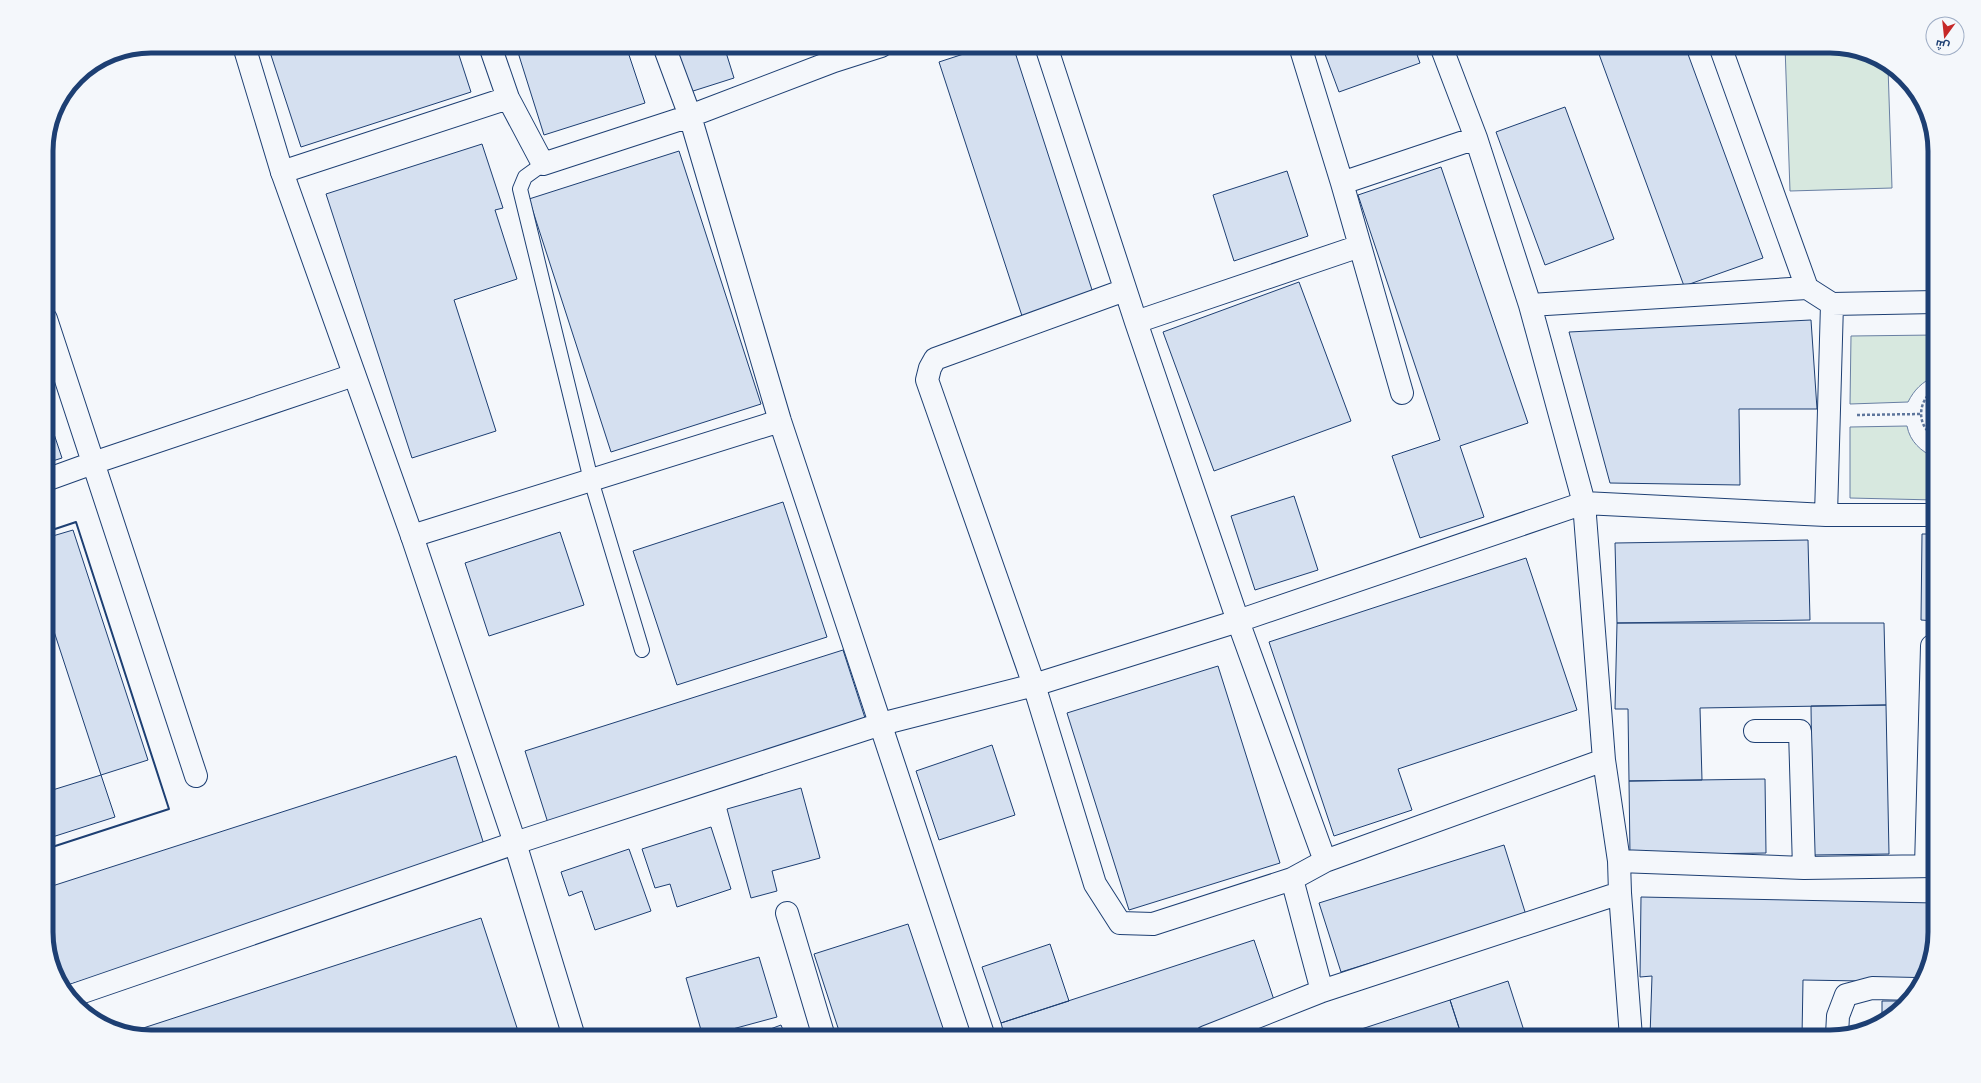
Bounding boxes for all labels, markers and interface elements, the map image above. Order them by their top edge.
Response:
north arrow [1925,16,1965,56]
text: ش [1934,37,1951,52]

